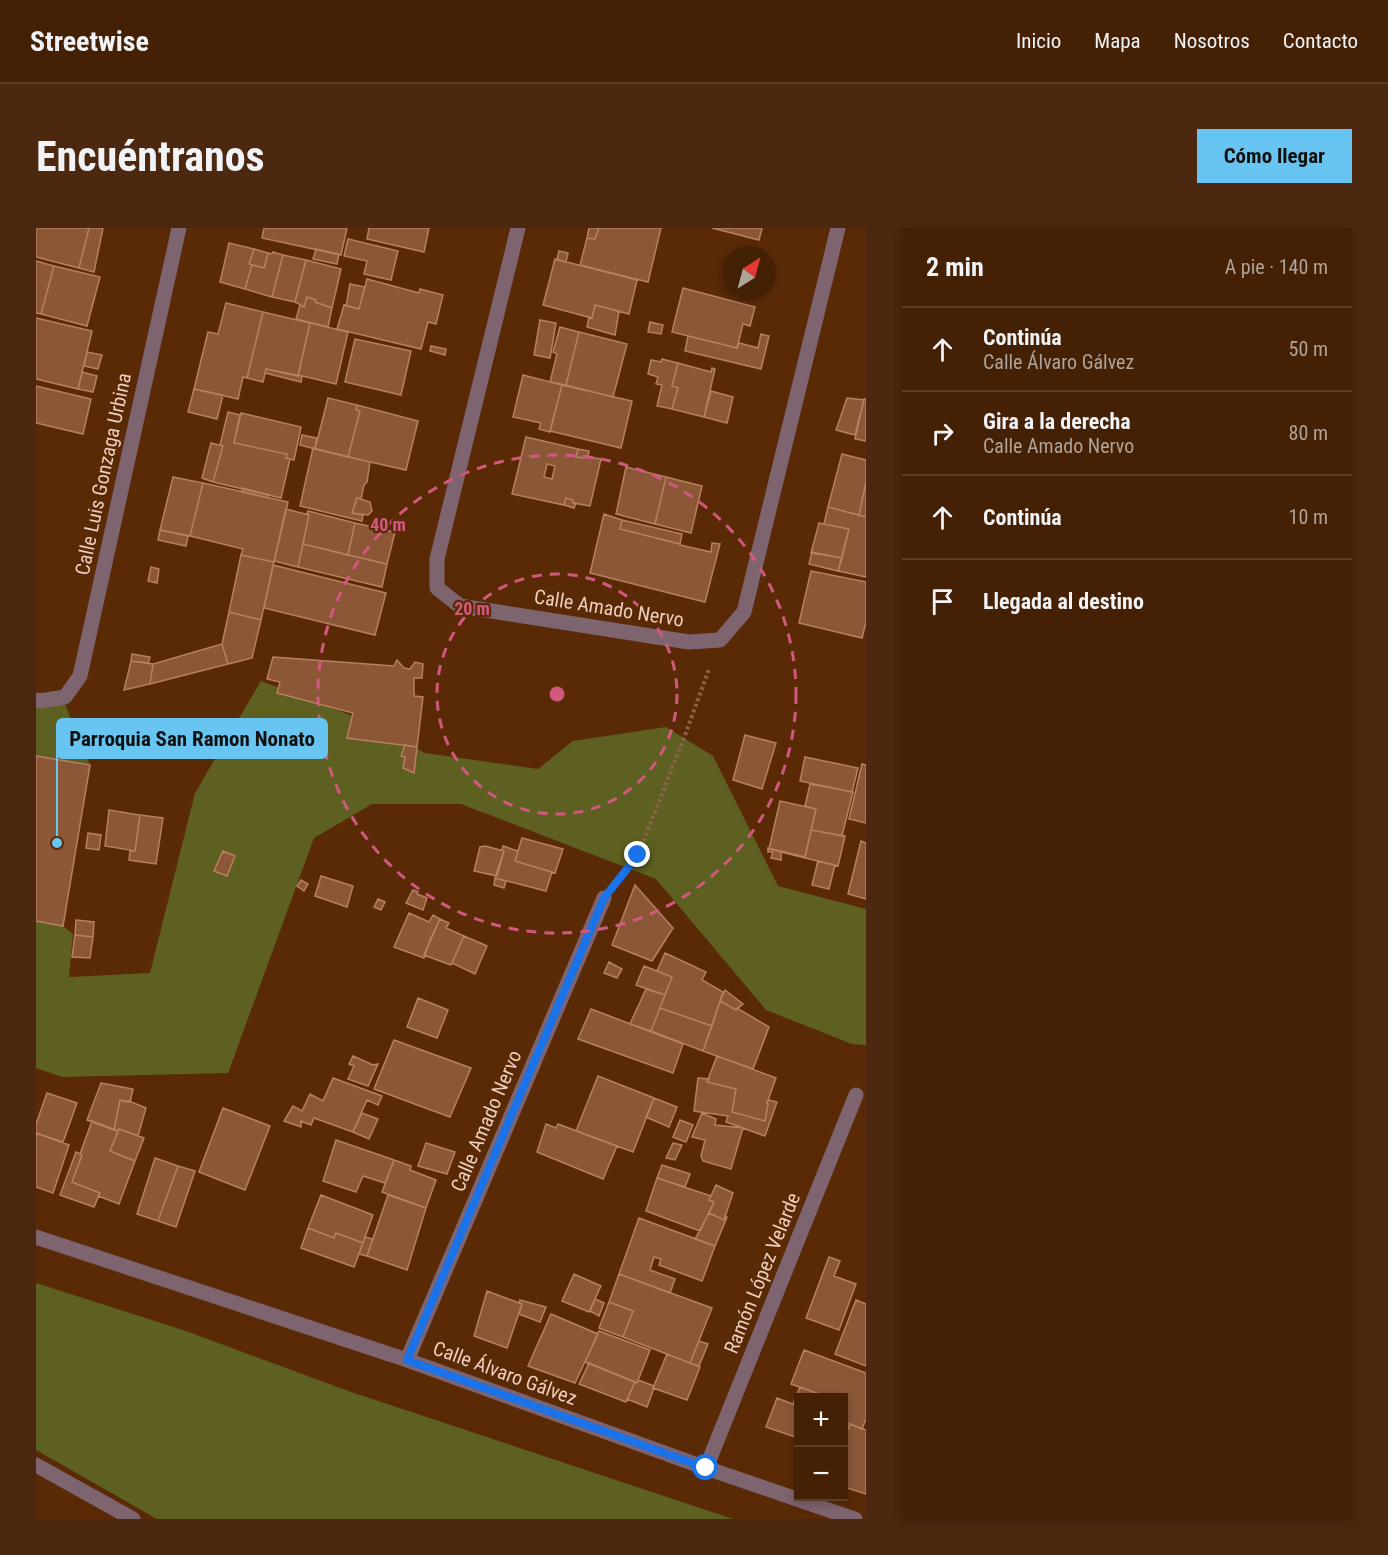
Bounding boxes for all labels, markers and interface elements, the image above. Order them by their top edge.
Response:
text: Streetwise [30,25,149,58]
text: Inicio [1016,29,1061,53]
text: Mapa [1094,29,1141,53]
text: Nosotros [1174,29,1250,53]
text: Contacto [1283,29,1358,53]
button: Cómo llegar [1197,129,1352,183]
text: Encuéntranos [36,132,265,181]
north arrow [722,246,776,300]
text: 2 min [926,252,984,282]
text: A pie · 140 m [1225,255,1328,279]
text: Continúa [983,325,1062,350]
icon: ahead [926,333,959,366]
text: 50 m [1289,337,1328,361]
text: Calle Álvaro Gálvez [983,350,1134,374]
street label: Calle Luis Gonzaga Urbina [70,371,136,577]
text: Gira a la derecha [983,409,1131,434]
icon: right [926,417,959,450]
text: 80 m [1289,421,1328,445]
text: Calle Amado Nervo [983,434,1134,458]
icon: ahead [926,501,959,534]
text: Continúa [983,505,1062,530]
text: 10 m [1289,505,1328,529]
text: 40 m [370,514,406,535]
street label: Calle Amado Nervo [532,584,686,632]
icon: arrive [926,585,959,618]
text: Llegada al destino [983,589,1144,614]
text: 20 m [454,598,490,619]
centre of rings [547,684,567,704]
callout: Parroquia San Ramon Nonato [57,719,327,758]
text: Parroquia San Ramon Nonato [69,727,315,751]
route end [624,841,650,867]
street label: Calle Amado Nervo [445,1047,527,1195]
street label: Ramón López Velarde [719,1189,805,1357]
street label: Calle Álvaro Gálvez [430,1336,580,1410]
map controls [794,1393,848,1501]
button: + [794,1393,848,1447]
button: − [794,1447,848,1501]
route start [692,1454,718,1480]

